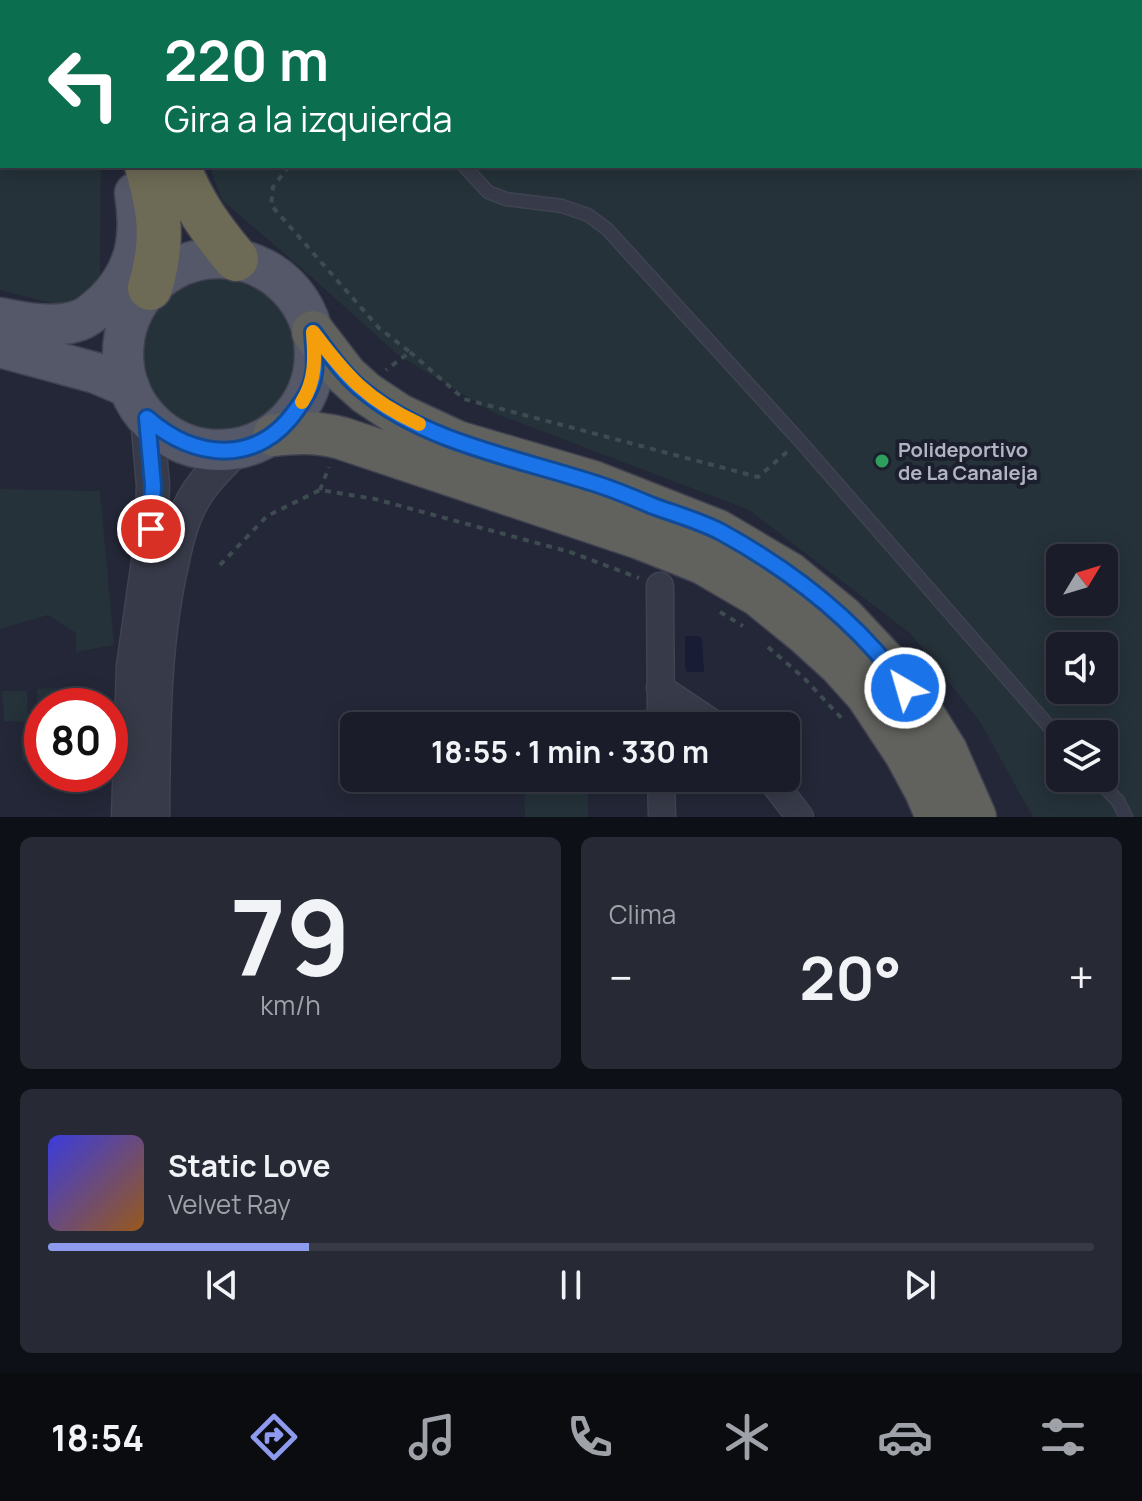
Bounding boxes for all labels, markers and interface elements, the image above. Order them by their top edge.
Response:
text: 220 m [164,21,329,98]
icon: left [32,32,136,136]
text: Gira a la izquierda [164,94,453,143]
place label: Polideportivo de La Canaleja [898,436,1038,486]
marker: Polideportivo de La Canaleja [873,452,891,470]
pin [117,495,185,563]
icon: arrive [129,507,173,551]
north arrow [1046,544,1118,616]
map controls [1046,544,1118,792]
button: sound [1046,632,1118,704]
position arrow [863,646,947,730]
speed limit sign: 80 [24,688,128,792]
button: layers [1046,720,1118,792]
text: 18:55 · 1 min · 330 m [431,731,709,772]
text: 79 [230,864,351,1006]
text: Clima [609,896,676,932]
text: 20° [800,936,902,1018]
text: − [609,947,633,1007]
text: + [1069,947,1094,1007]
text: km/h [260,987,321,1023]
text: Static Love [168,1145,331,1186]
text: Velvet Ray [168,1186,291,1222]
icon: previous [200,1263,244,1307]
icon: pause [549,1263,593,1307]
icon: next [898,1263,942,1307]
icon: directions [246,1409,302,1465]
icon: music [404,1409,460,1465]
icon: phone [562,1409,618,1465]
icon: climate [719,1409,775,1465]
icon: car [877,1409,933,1465]
icon: filters [1035,1409,1091,1465]
text: 18:54 [51,1413,144,1462]

